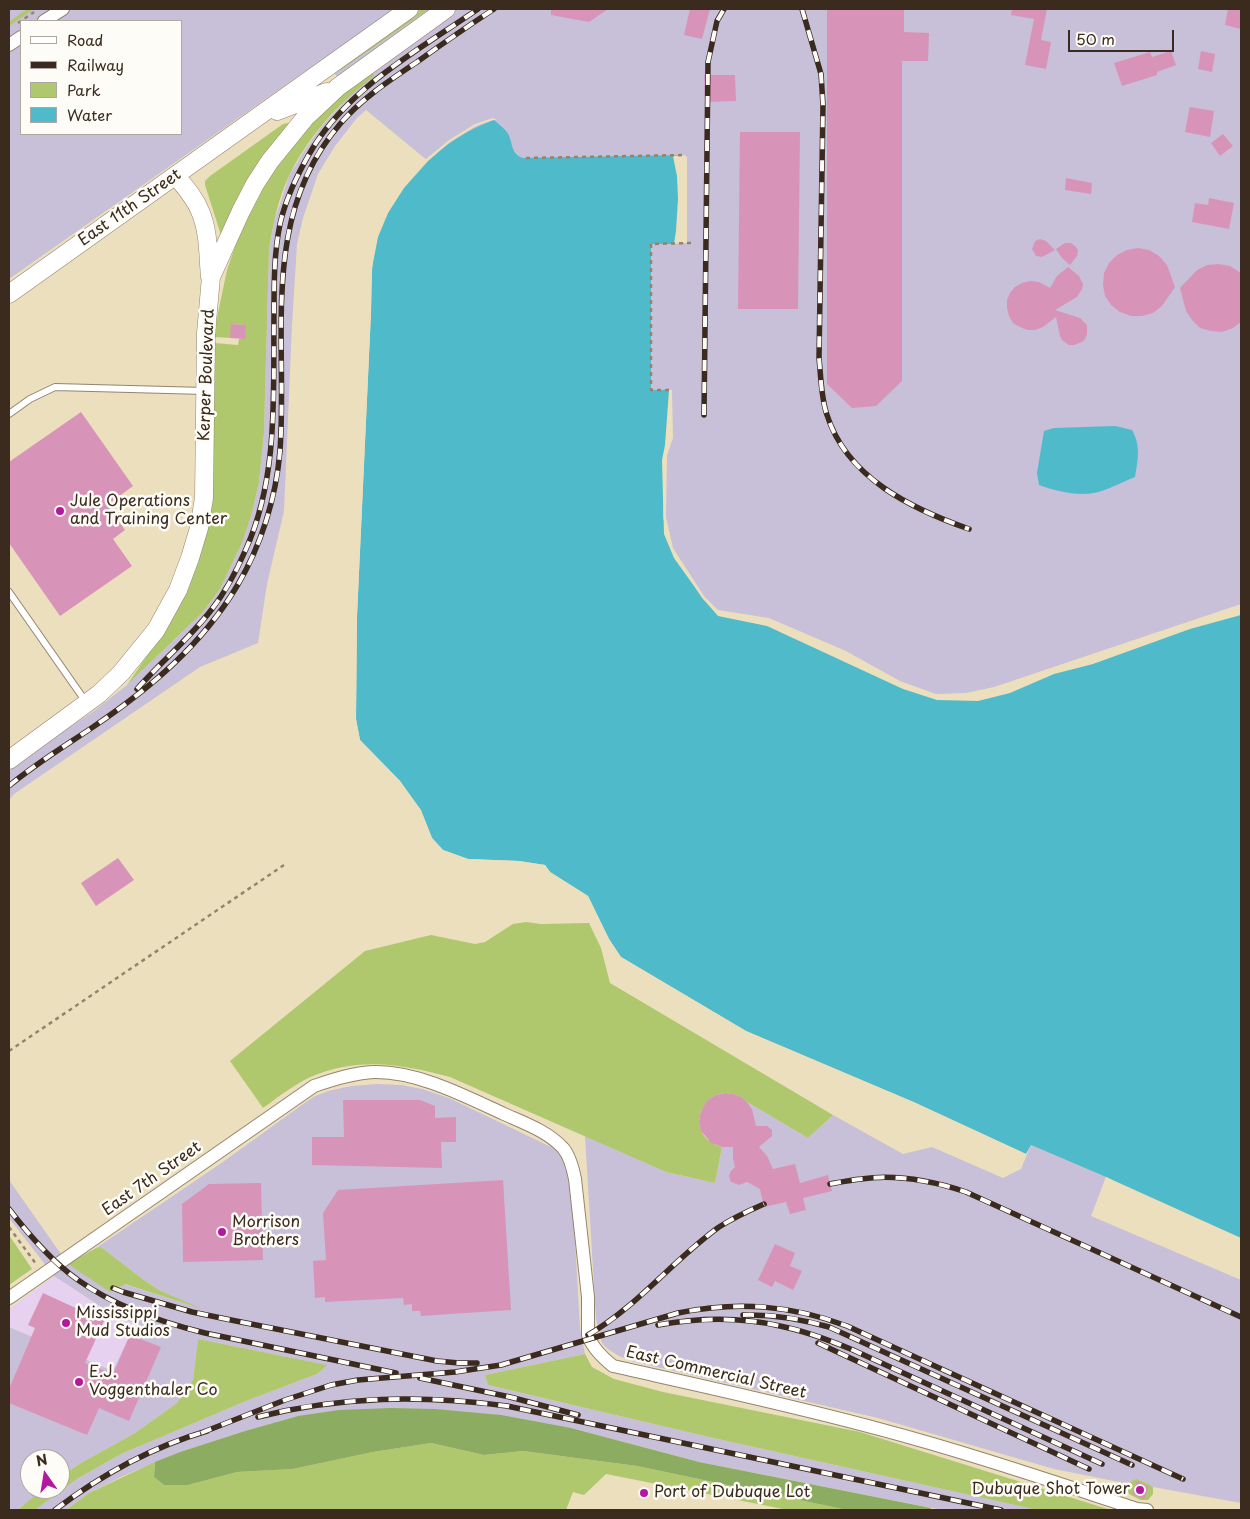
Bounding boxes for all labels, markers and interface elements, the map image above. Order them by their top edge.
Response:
legend [20,20,182,135]
scale bar [1070,20,1176,52]
text: 50 m [1076,27,1115,50]
text: Road [67,28,103,51]
text: Railway [67,53,124,76]
text: Park [67,78,101,101]
text: Water [67,103,112,126]
street label: East 11th Street [75,165,185,251]
street label: Kerper Boulevard [195,309,219,441]
place label: Jule Operations and Training Center [70,492,227,530]
marker: Jule Operations and Training Center [54,505,66,517]
street label: East 7th Street [99,1138,205,1220]
place label: Morrison Brothers [232,1213,300,1251]
marker: Morrison Brothers [216,1226,228,1238]
place label: Mississippi Mud Studios [76,1304,170,1342]
marker: Mississippi Mud Studios [60,1317,72,1329]
street label: East Commercial Street [624,1343,808,1403]
place label: E.J. Voggenthaler Co [89,1363,217,1401]
marker: E.J. Voggenthaler Co [73,1376,85,1388]
text: N [34,1448,50,1471]
north arrow [20,1449,70,1499]
place label: Dubuque Shot Tower [971,1480,1130,1500]
place label: Port of Dubuque Lot [654,1483,810,1503]
marker: Dubuque Shot Tower [1134,1484,1146,1496]
marker: Port of Dubuque Lot [638,1487,650,1499]

